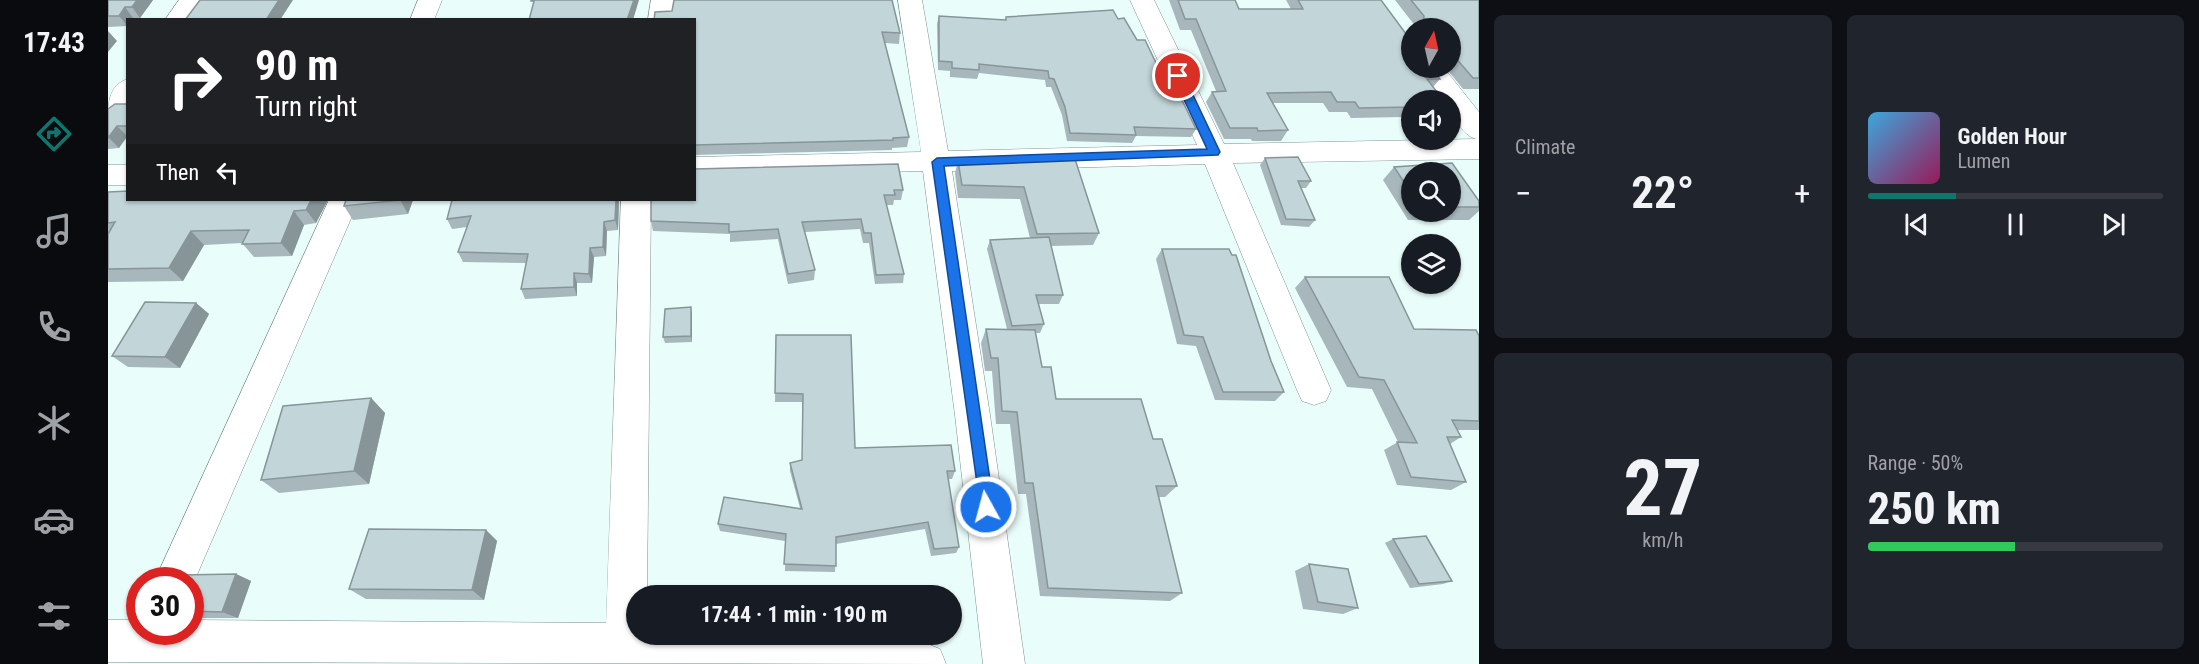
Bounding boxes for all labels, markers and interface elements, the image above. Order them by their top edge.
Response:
north arrow [1401,18,1461,78]
map controls [1401,18,1461,294]
text: 17:43 [23,27,85,59]
text: 90 m [255,41,338,90]
icon: right [156,42,234,120]
pin [1152,50,1203,101]
icon: arrive [1161,59,1194,92]
button: sound [1401,90,1461,150]
text: Turn right [255,91,357,123]
icon: directions [33,113,75,155]
text: Golden Hour [1958,124,2067,149]
text: Climate [1515,135,1575,159]
text: Lumen [1958,149,2010,173]
icon: left [211,156,244,189]
text: Then [156,160,199,185]
button: search [1401,162,1461,222]
text: 22° [1631,166,1694,219]
text: − [1515,174,1532,213]
text: + [1794,174,1810,213]
icon: previous [1900,208,1933,241]
icon: pause [1999,208,2032,241]
icon: next [2097,208,2130,241]
icon: music [33,210,75,252]
button: layers [1401,234,1461,294]
icon: phone [33,306,75,348]
icon: climate [33,402,75,444]
text: 27 [1623,443,1702,534]
text: Range · 50% [1868,451,1963,475]
position arrow [954,475,1018,539]
text: 250 km [1868,482,2001,535]
icon: car [33,499,75,541]
text: km/h [1642,528,1683,552]
speed limit sign: 30 [126,567,204,645]
icon: filters [33,595,75,637]
text: 17:44 · 1 min · 190 m [701,602,887,627]

